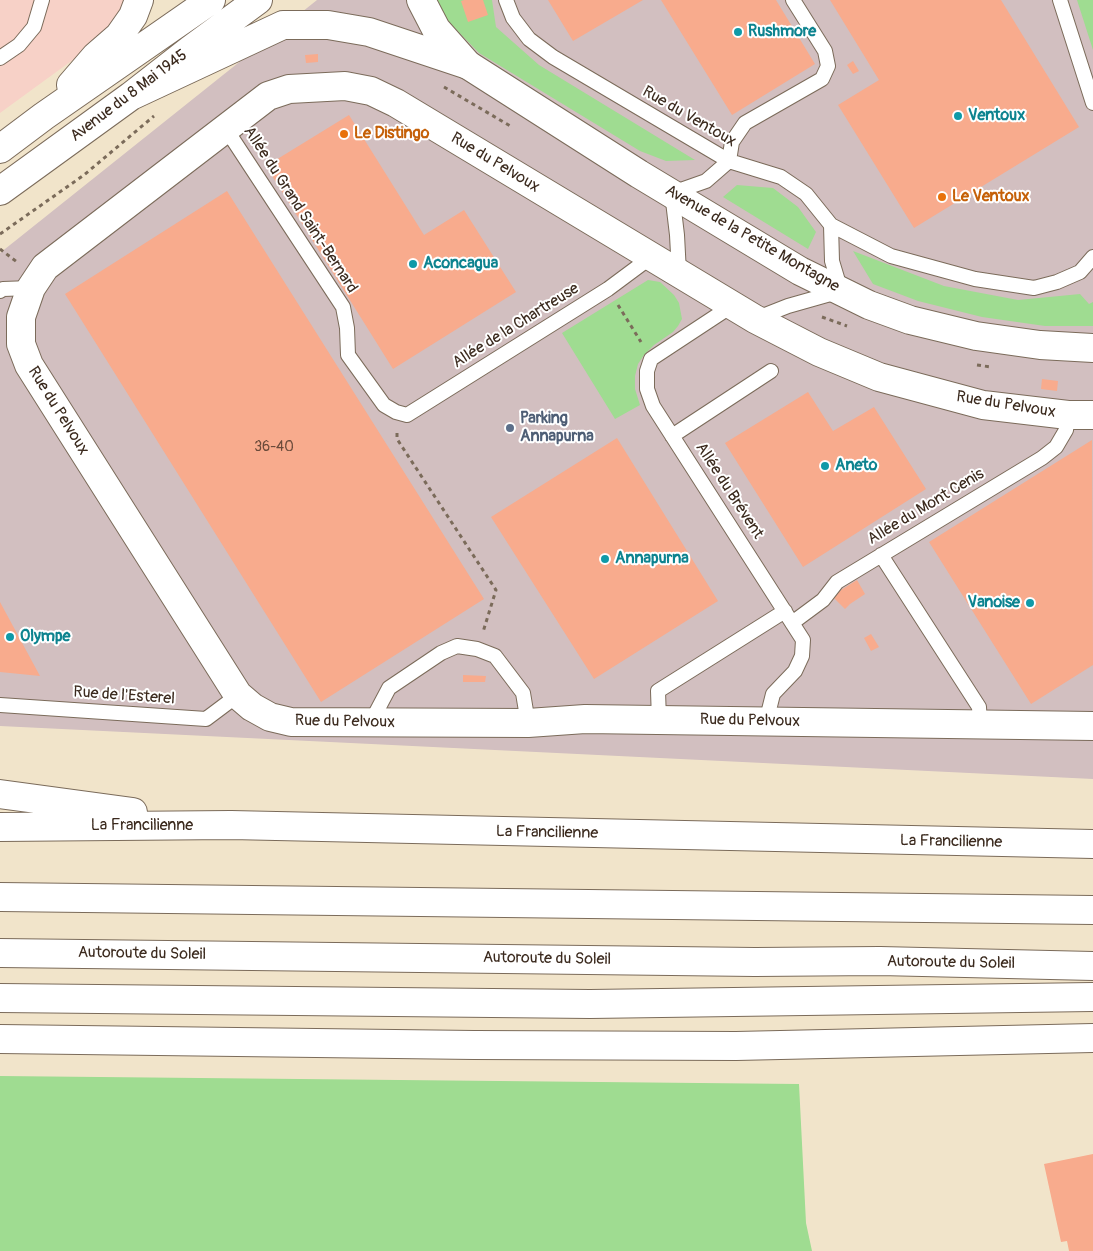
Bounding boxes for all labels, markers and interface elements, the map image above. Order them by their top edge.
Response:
place label: Rushmore [748,22,816,42]
marker: Rushmore [732,26,744,38]
street label: Avenue du 8 Mai 1945 [67,46,191,146]
street label: Rue du Ventoux [639,82,739,152]
place label: Ventoux [968,106,1025,126]
marker: Ventoux [952,110,964,122]
street label: Allée du Grand Saint-Bernard [239,123,361,297]
place label: Le Distingo [354,124,429,144]
marker: Le Distingo [338,128,350,140]
street label: Rue du Pelvoux [447,129,543,197]
street label: Avenue de la Petite Montagne [661,181,843,297]
place label: Le Ventoux [952,187,1030,207]
marker: Le Ventoux [936,191,948,203]
place label: Aconcagua [423,254,498,274]
marker: Aconcagua [407,258,419,270]
street label: Allée de la Chartreuse [449,279,583,373]
street label: Rue du Pelvoux [23,363,93,459]
street label: Rue du Pelvoux [955,388,1057,422]
place label: Parking Annapurna [520,409,594,447]
marker: Parking Annapurna [504,422,516,434]
house number: 36-40 [254,439,294,455]
street label: Allée du Brévent [691,439,767,543]
place label: Aneto [835,456,877,476]
marker: Aneto [819,460,831,472]
street label: Allée du Mont Cenis [864,465,988,549]
place label: Annapurna [615,549,689,569]
marker: Annapurna [599,553,611,565]
place label: Vanoise [968,593,1020,613]
marker: Vanoise [1024,597,1036,609]
place label: Olympe [20,627,70,647]
marker: Olympe [4,631,16,643]
street label: Rue de l'Esterel [73,683,175,709]
street label: Rue du Pelvoux [700,711,800,731]
street label: Rue du Pelvoux [295,712,395,732]
street label: La Francilienne [91,816,193,836]
street label: La Francilienne [496,823,598,843]
street label: La Francilienne [900,832,1002,852]
street label: Autoroute du Soleil [78,943,206,965]
street label: Autoroute du Soleil [483,948,611,970]
street label: Autoroute du Soleil [887,952,1015,974]

